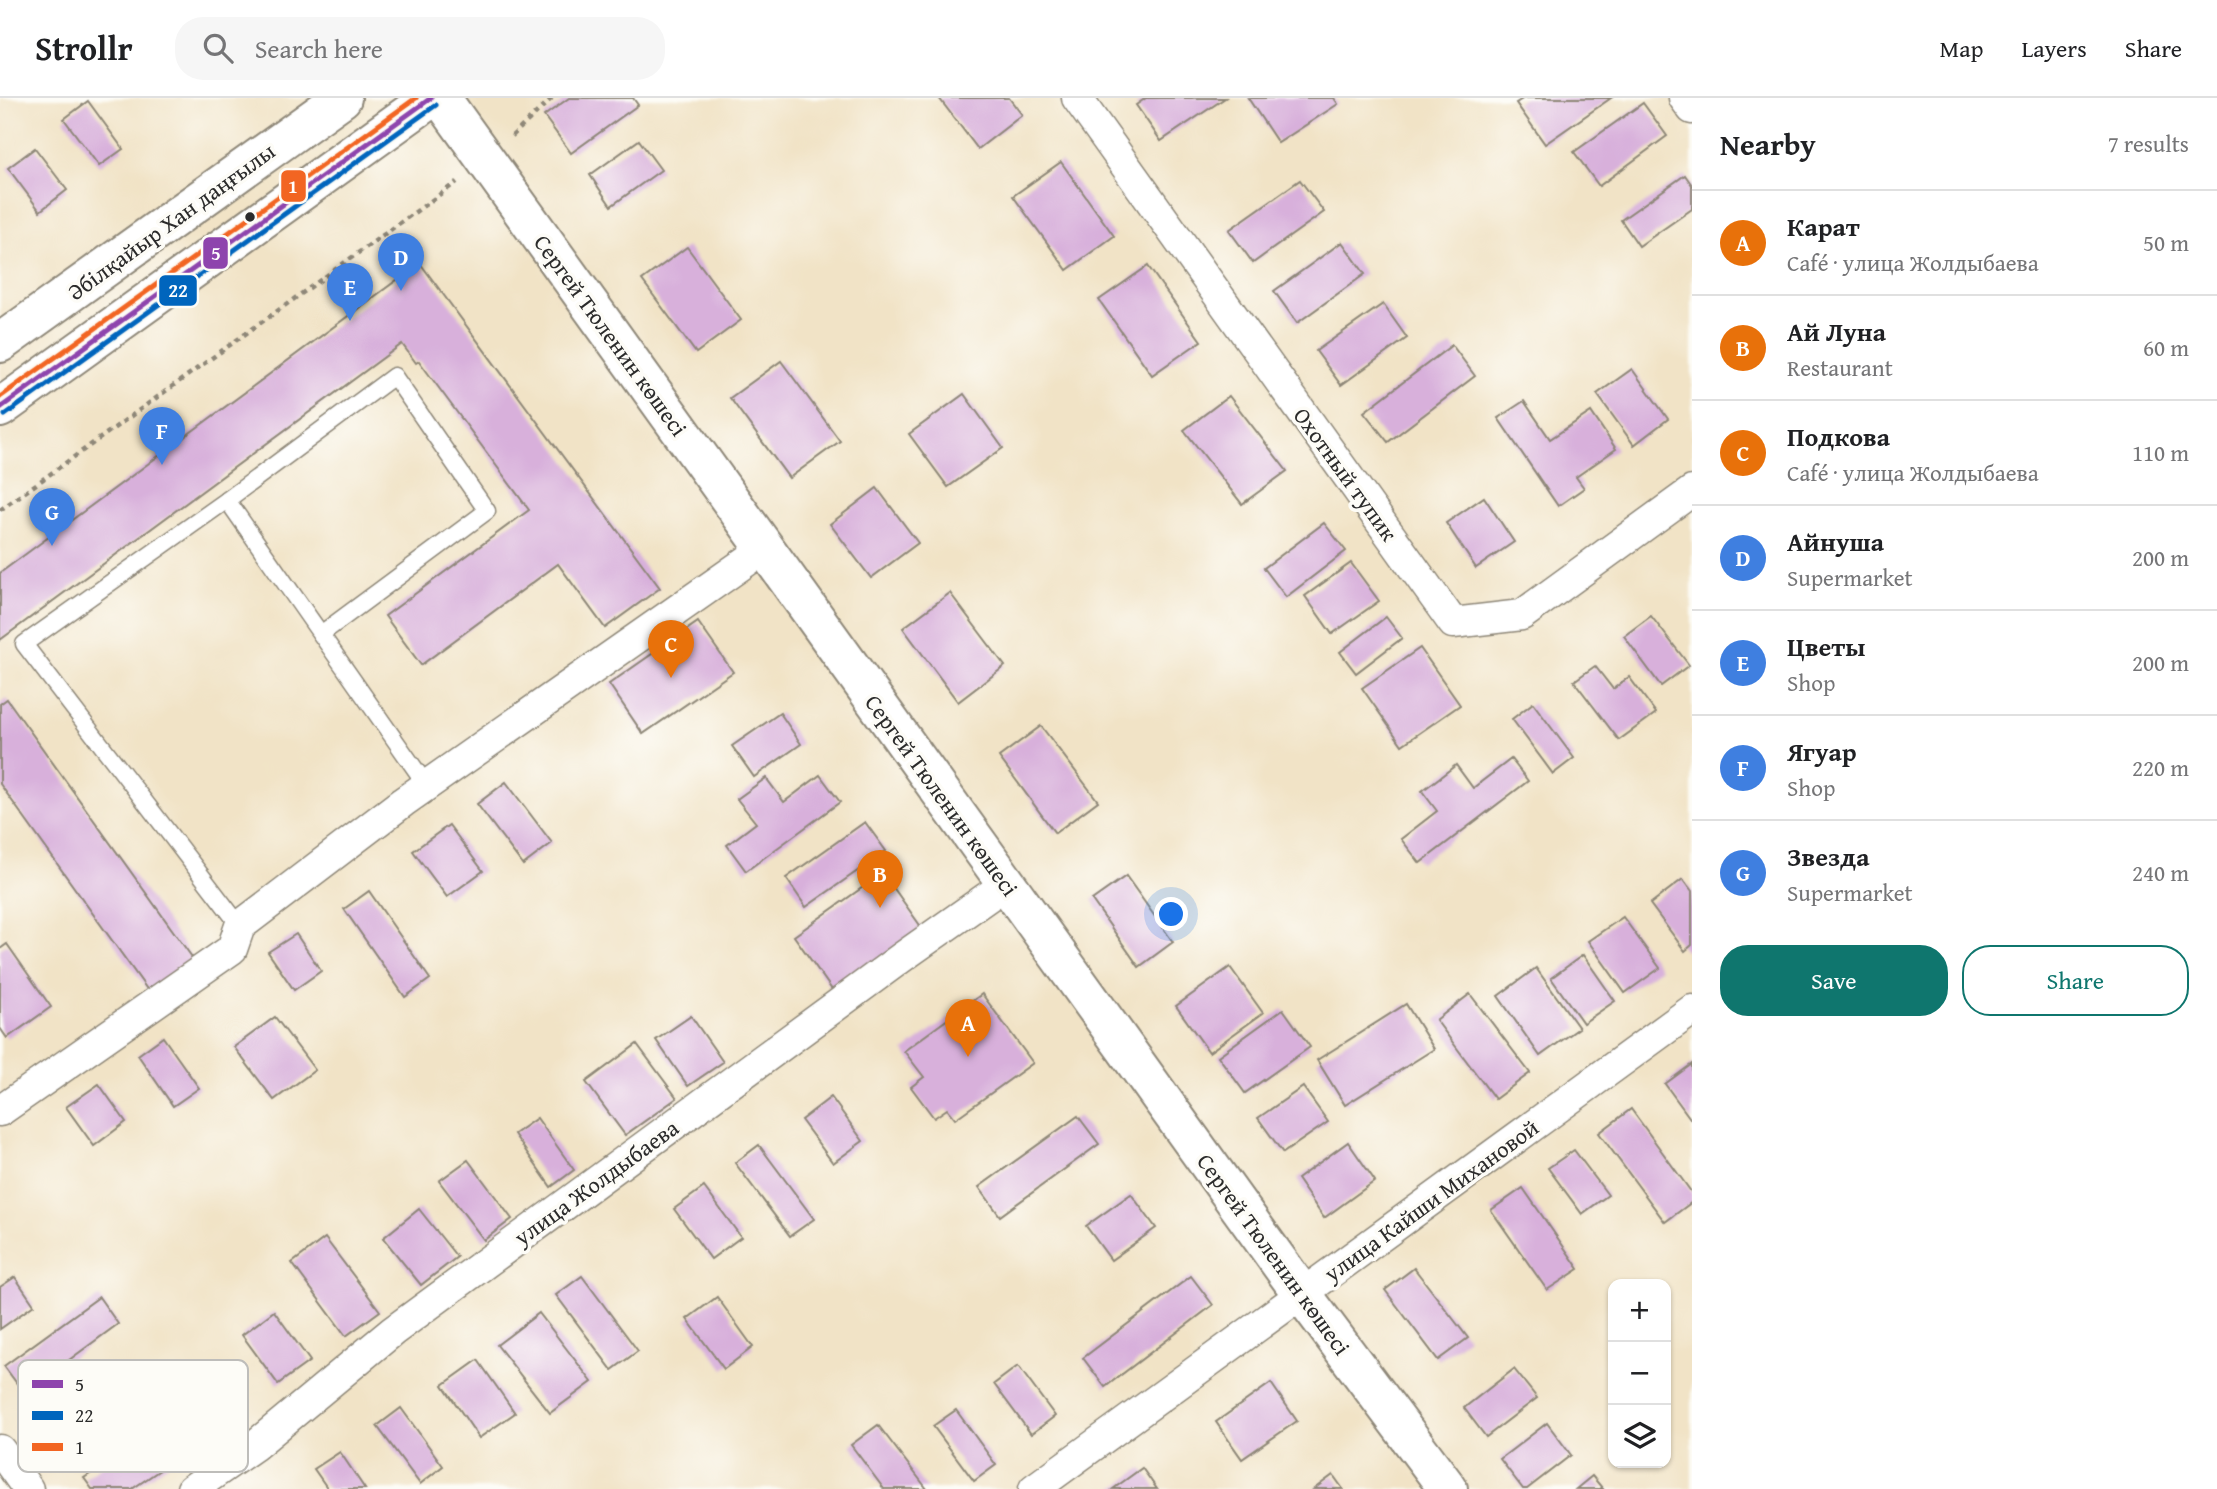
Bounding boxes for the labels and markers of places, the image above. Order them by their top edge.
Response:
unlabelled marker [243,210,257,224]
pin: D [378,233,424,291]
pin: E [327,263,373,321]
pin: F [139,407,185,465]
pin: G [29,488,75,546]
pin: C [648,620,694,678]
pin: B [857,850,903,908]
pin: A [945,999,991,1057]

